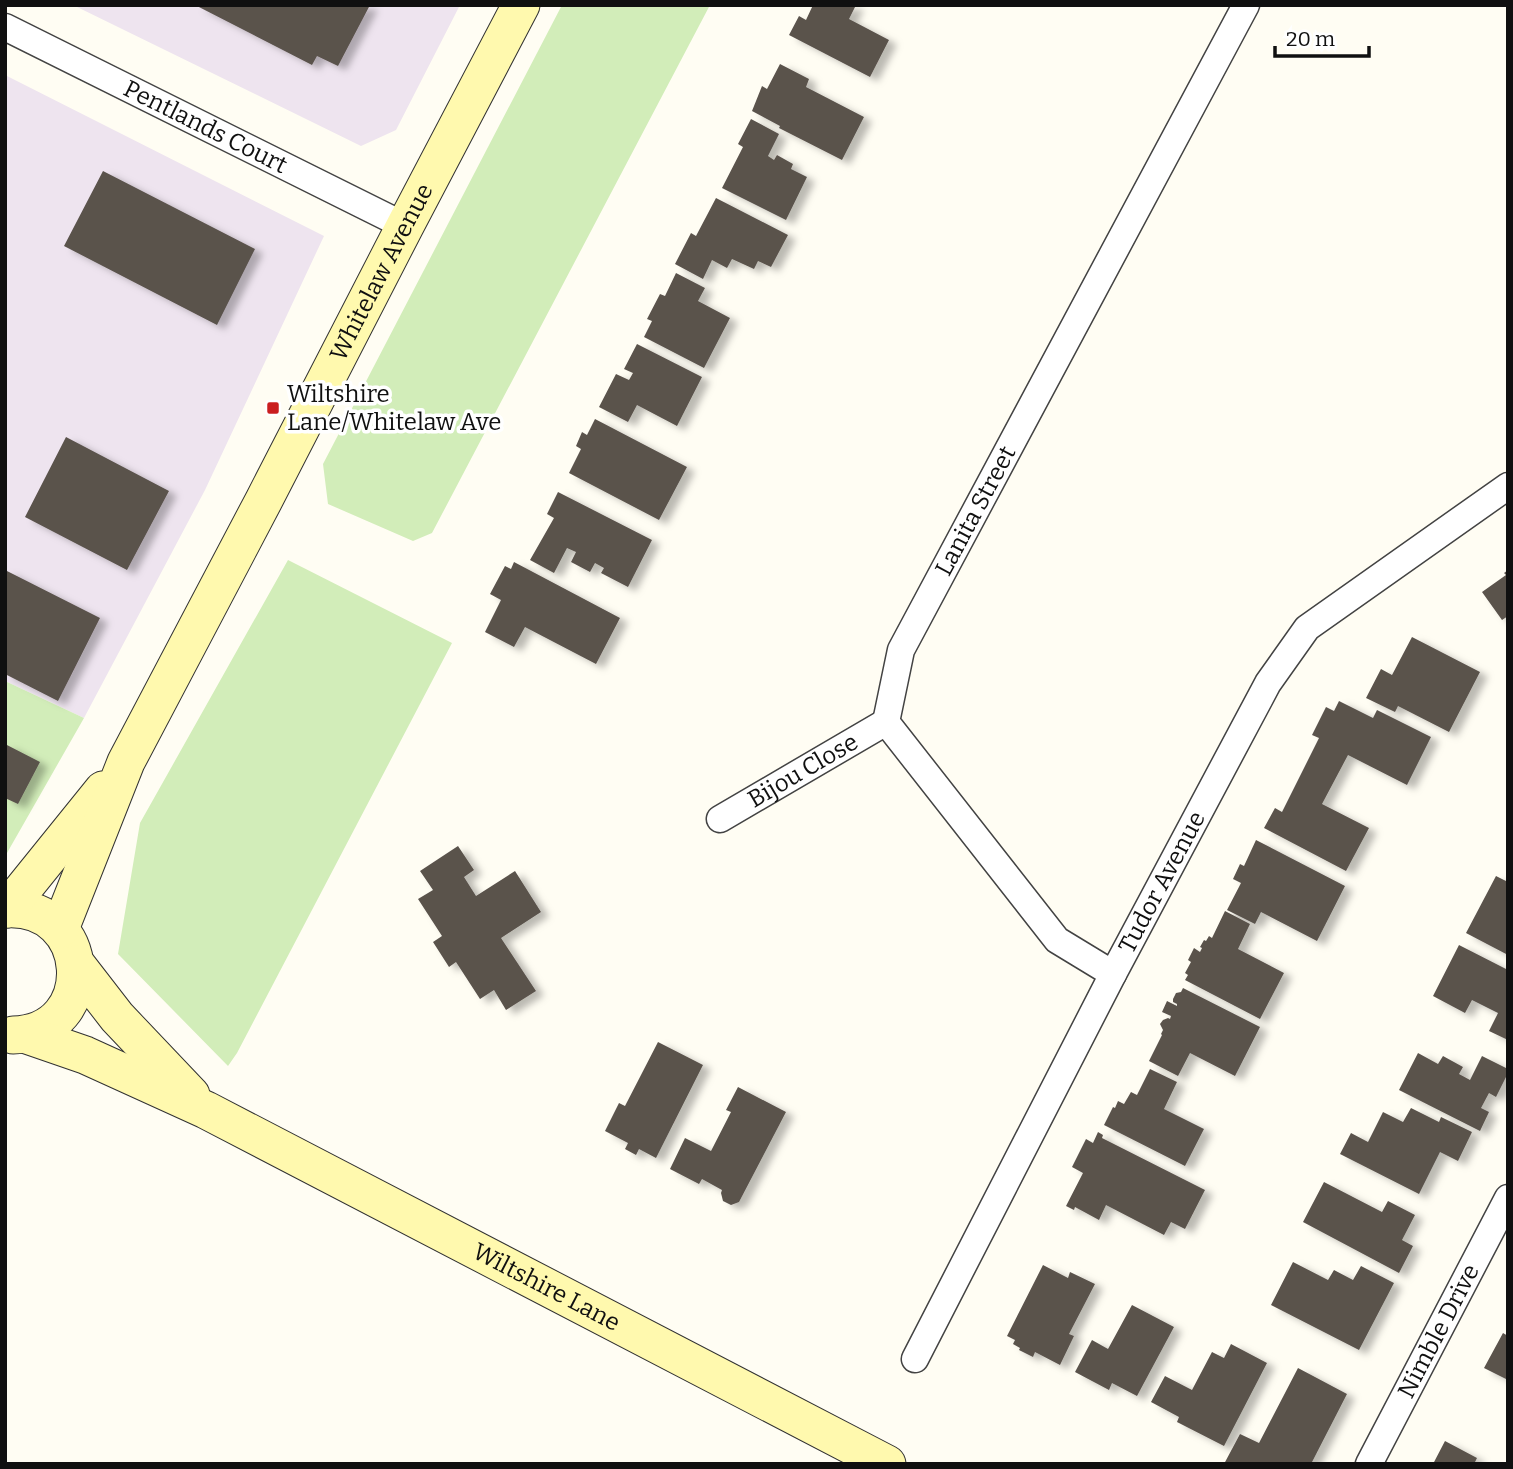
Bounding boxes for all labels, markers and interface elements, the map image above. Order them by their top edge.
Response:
scale bar [1275,14,1370,58]
text: 20 m [1286,26,1335,52]
street label: Pentlands Court [119,74,292,179]
street label: Whitelaw Avenue [324,179,439,365]
place label: Wiltshire Lane/Whitelaw Ave [287,380,501,436]
marker: Wiltshire Lane/Whitelaw Ave [265,400,281,416]
street label: Lanita Street [929,441,1022,580]
street label: Bijou Close [743,728,863,814]
street label: Tudor Avenue [1113,807,1211,958]
street label: Wiltshire Lane [468,1237,625,1337]
street label: Nimble Drive [1392,1259,1485,1403]

